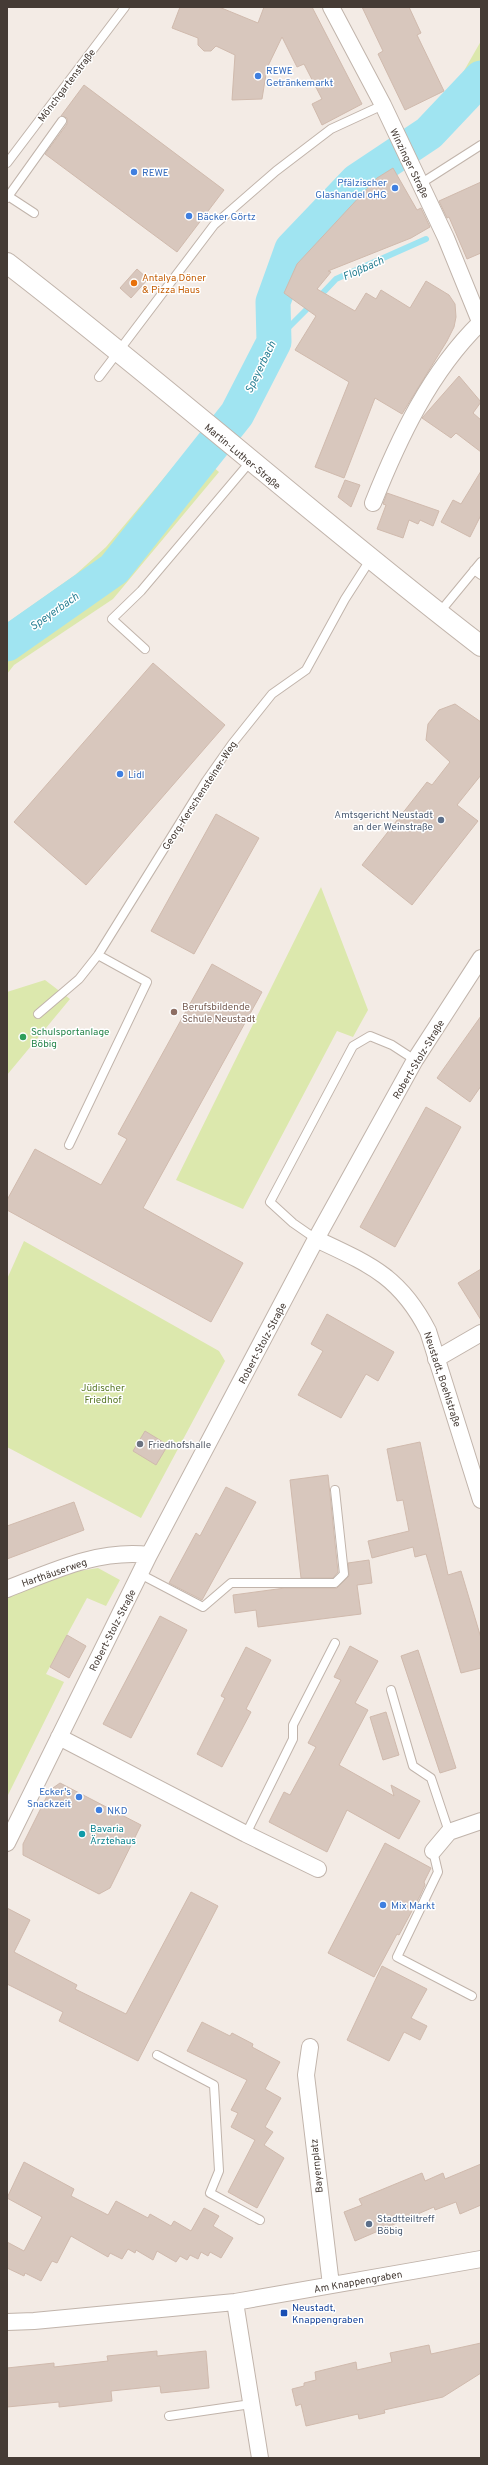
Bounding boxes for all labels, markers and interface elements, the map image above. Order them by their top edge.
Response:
street label: Mönchgartenstraße [36,47,99,125]
place label: REWE Getränkemarkt [266,65,334,90]
marker: REWE Getränkemarkt [253,71,263,81]
street label: Winzinger Straße [386,126,431,201]
marker: REWE [129,167,139,177]
place label: REWE [142,167,169,180]
place label: Pfälzischer Glashandel oHG [315,177,387,202]
marker: Pfälzischer Glashandel oHG [390,183,400,193]
marker: Bäcker Görtz [184,211,194,221]
place label: Bäcker Görtz [197,211,256,224]
water label: Floßbach [341,254,386,284]
place label: Antalya Döner & Pizza Haus [142,272,206,297]
marker: Antalya Döner & Pizza Haus [129,278,139,288]
water label: Speyerbach [242,339,280,396]
street label: Martin-Luther-Straße [201,421,283,493]
water label: Speyerbach [27,590,82,634]
street label: Georg-Kerschensteiner-Weg [160,739,240,853]
marker: Lidl [115,769,125,779]
place label: Lidl [128,769,144,782]
place label: Amtsgericht Neustadt an der Weinstraße [334,809,433,834]
marker: Amtsgericht Neustadt an der Weinstraße [436,815,446,825]
place label: Berufsbildende Schule Neustadt [182,1001,256,1026]
marker: Berufsbildende Schule Neustadt [169,1007,179,1017]
street label: Robert-Stolz-Straße [390,1018,448,1102]
place label: Schulsportanlage Böbig [31,1026,109,1051]
marker: Schulsportanlage Böbig [18,1032,28,1042]
street label: Robert-Stolz-Straße [236,1301,290,1387]
street label: Neustadt, Boehlstraße [420,1330,463,1429]
park label: Jüdischer Friedhof [81,1382,125,1407]
marker: Friedhofshalle [135,1439,145,1449]
place label: Friedhofshalle [148,1439,211,1452]
street label: Harthäuserweg [20,1556,89,1591]
street label: Robert-Stolz-Straße [87,1588,140,1674]
place label: Ecker's Snackzeit [27,1786,71,1811]
marker: Ecker's Snackzeit [74,1792,84,1802]
marker: NKD [94,1805,104,1815]
place label: NKD [107,1805,128,1818]
place label: Bavaria Ärztehaus [90,1823,136,1848]
marker: Bavaria Ärztehaus [77,1829,87,1839]
marker: Mix Markt [378,1900,388,1910]
place label: Mix Markt [391,1900,435,1913]
street label: Bayernplatz [308,2138,327,2194]
place label: Stadtteiltreff Böbig [377,2213,435,2238]
marker: Stadtteiltreff Böbig [364,2219,374,2229]
street label: Am Knappengraben [313,2268,403,2297]
place label: Neustadt, Knappengraben [292,2302,364,2327]
marker: Neustadt, Knappengraben [279,2308,289,2318]

